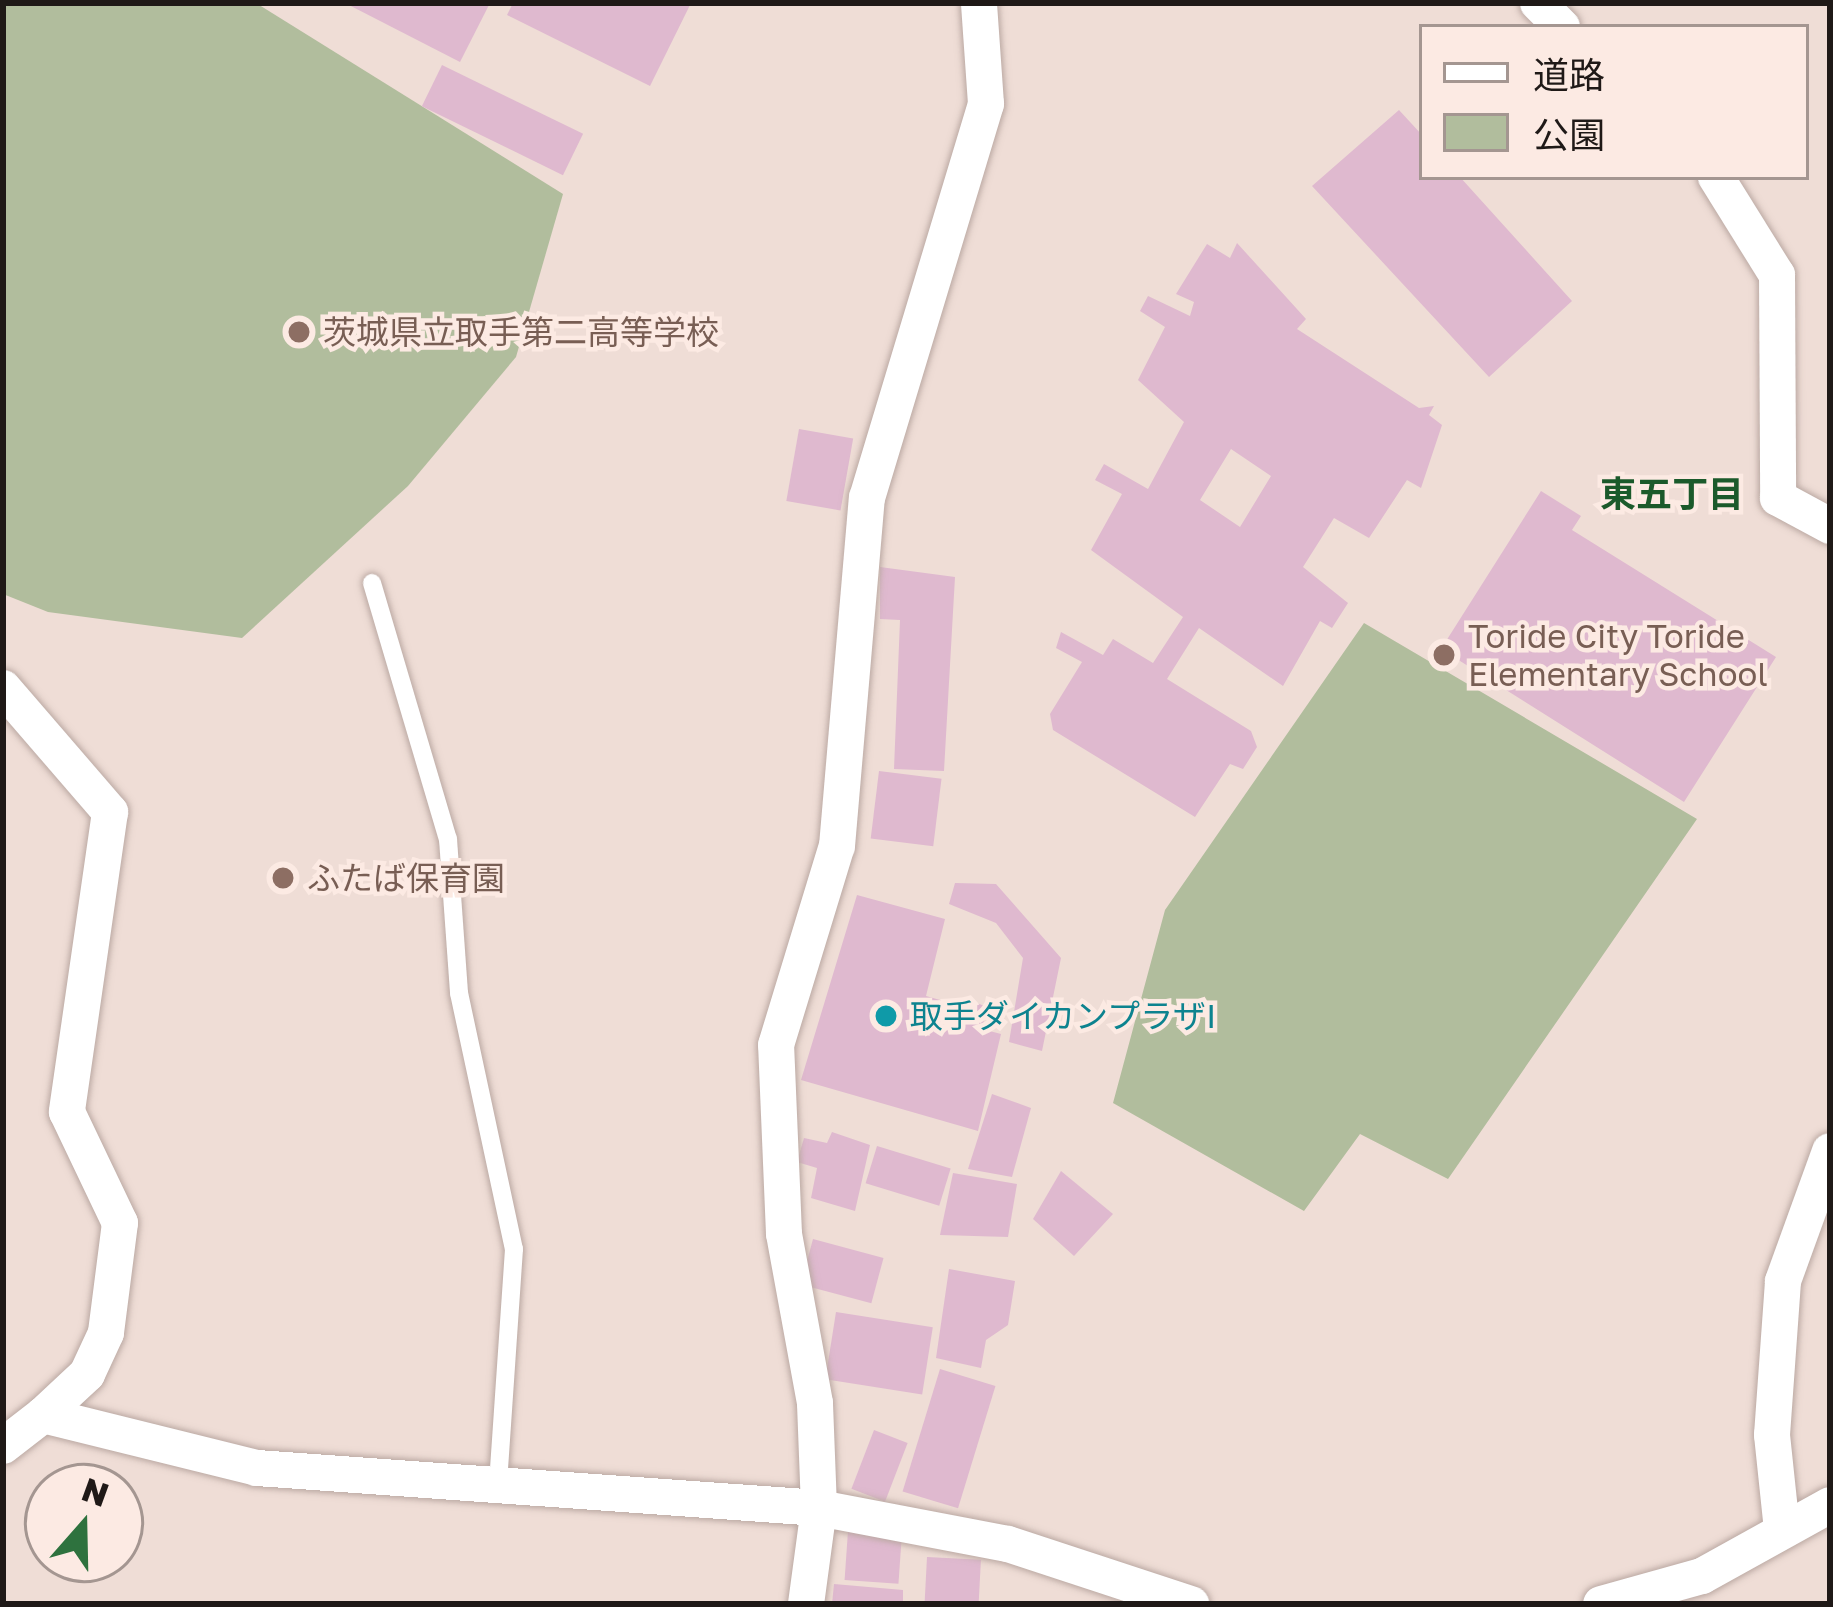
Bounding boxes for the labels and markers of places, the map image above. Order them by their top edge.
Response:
place label: 茨城県立取手第二高等学校 [323,312,719,352]
marker: 茨城県立取手第二高等学校 [286,319,312,345]
place label: Toride City Toride Elementary School [1468,616,1768,694]
marker: Toride City Toride Elementary School [1431,642,1457,668]
place label: ふたば保育園 [307,858,505,898]
marker: ふたば保育園 [270,865,296,891]
place label: 取手ダイカンプラザI [910,996,1217,1036]
marker: 取手ダイカンプラザI [873,1003,899,1029]

